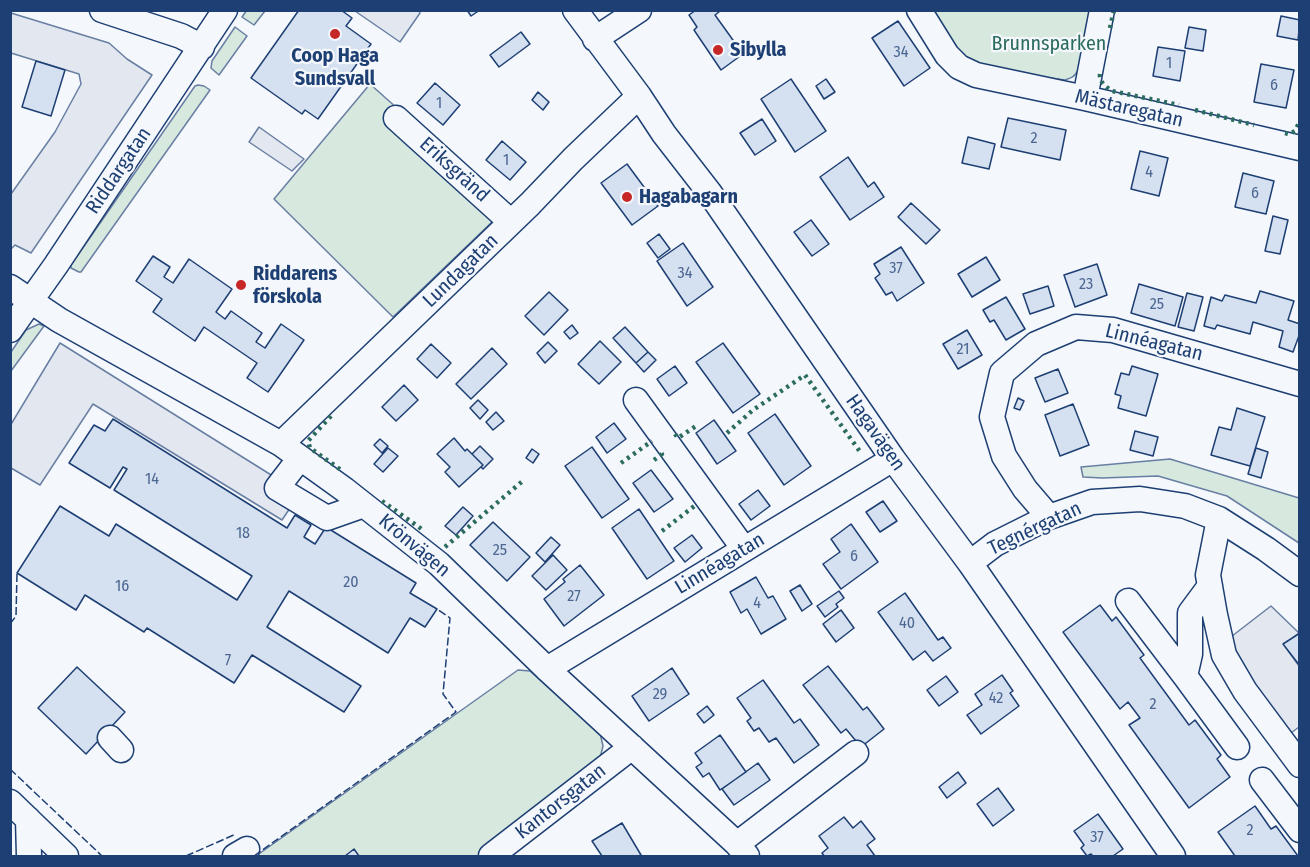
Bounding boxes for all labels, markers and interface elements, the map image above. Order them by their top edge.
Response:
marker: Coop Haga Sundsvall [328,27,342,41]
park label: Brunnsparken [992,32,1106,56]
place label: Sibylla [730,38,787,62]
marker: Sibylla [711,43,725,57]
house number: 34 [894,43,908,63]
place label: Coop Haga Sundsvall [291,44,379,91]
house number: 1 [1166,54,1172,74]
house number: 6 [1270,76,1278,96]
street label: Mästaregatan [1072,85,1186,133]
house number: 1 [436,94,442,114]
street label: Riddargatan [81,123,157,219]
house number: 2 [1030,129,1038,149]
street label: Eriksgränd [414,132,494,208]
house number: 1 [503,151,509,171]
house number: 4 [1145,163,1153,183]
house number: 6 [1251,184,1259,204]
place label: Hagabagarn [639,185,738,209]
marker: Hagabagarn [620,190,634,204]
street label: Lundagatan [418,229,504,313]
house number: 37 [889,259,903,279]
place label: Riddarens förskola [253,262,337,309]
house number: 34 [678,264,692,284]
house number: 23 [1079,275,1093,295]
marker: Riddarens förskola [234,278,248,292]
house number: 25 [1150,295,1164,315]
street label: Linnéagatan [1103,319,1205,367]
house number: 21 [957,340,969,360]
street label: Hagavägen [840,390,910,476]
house number: 14 [145,470,159,490]
street label: Tegnérgatan [985,497,1085,561]
street label: Krönvägen [373,509,455,583]
house number: 18 [236,524,250,544]
street label: Linnéagatan [671,528,769,600]
house number: 25 [493,541,507,561]
house number: 6 [850,547,858,567]
house number: 20 [343,573,359,593]
house number: 16 [115,577,129,597]
house number: 27 [567,587,581,607]
house number: 4 [753,594,761,614]
house number: 40 [899,614,915,634]
house number: 7 [225,651,231,671]
house number: 29 [653,685,667,705]
house number: 42 [989,689,1003,709]
house number: 2 [1149,695,1157,715]
street label: Kantorsgatan [511,759,611,845]
house number: 2 [1246,821,1254,841]
house number: 37 [1090,828,1104,848]

